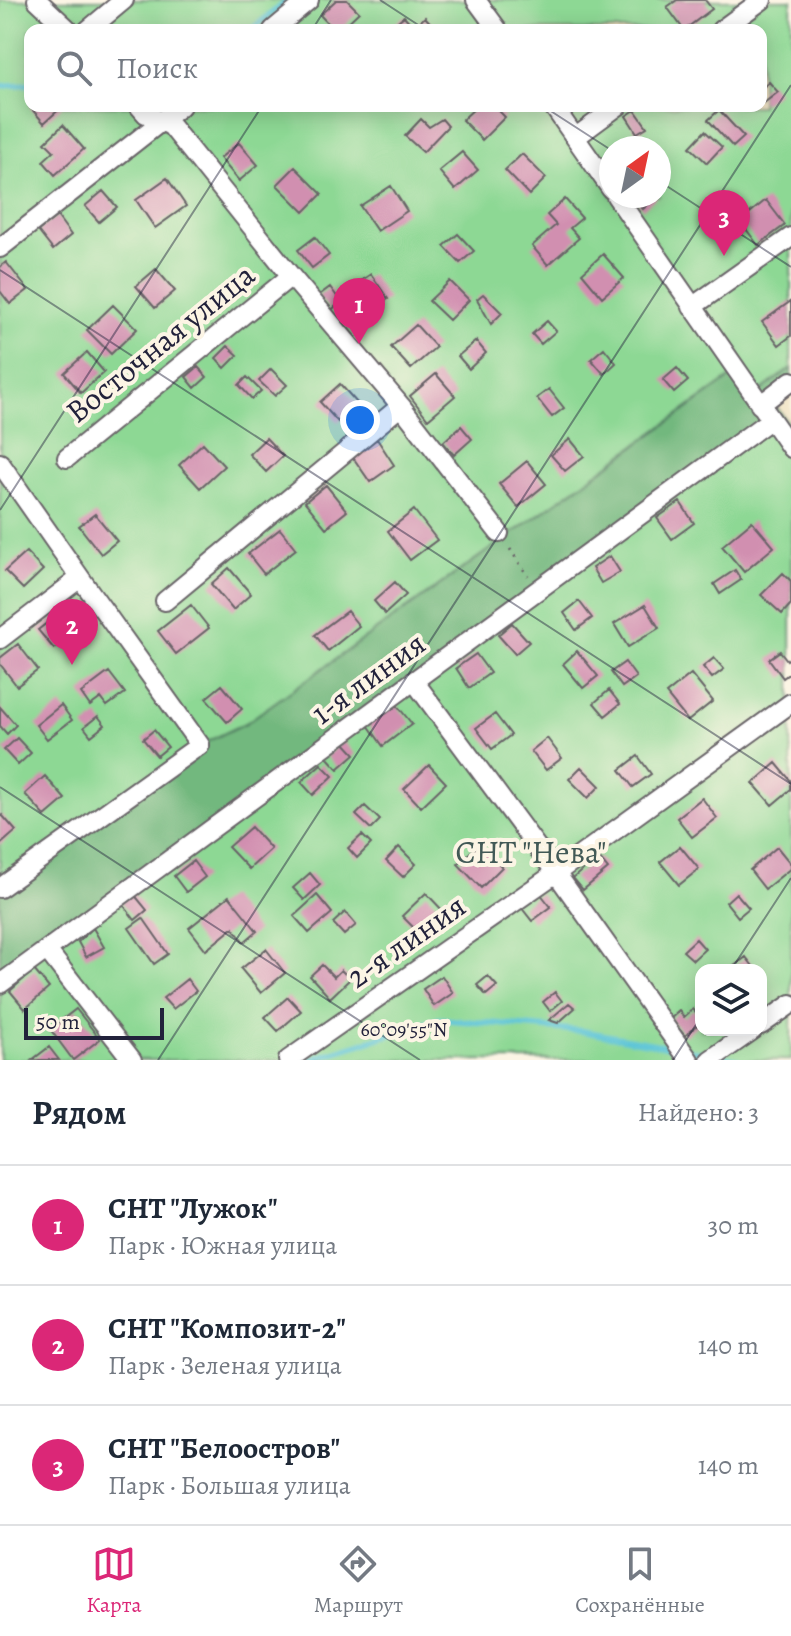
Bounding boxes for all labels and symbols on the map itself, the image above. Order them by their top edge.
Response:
north arrow [599,136,671,208]
pin: 3 [698,190,750,256]
street label: Восточная улица [56,253,264,433]
pin: 1 [333,278,385,344]
your location [340,400,380,440]
pin: 2 [46,599,98,665]
street label: 1-я линия [302,621,434,735]
park label: СНТ "Нева" [455,830,607,874]
street label: 2-я линия [338,884,474,998]
scale bar [24,1004,164,1040]
text: 60°09'55"N [361,1016,447,1043]

